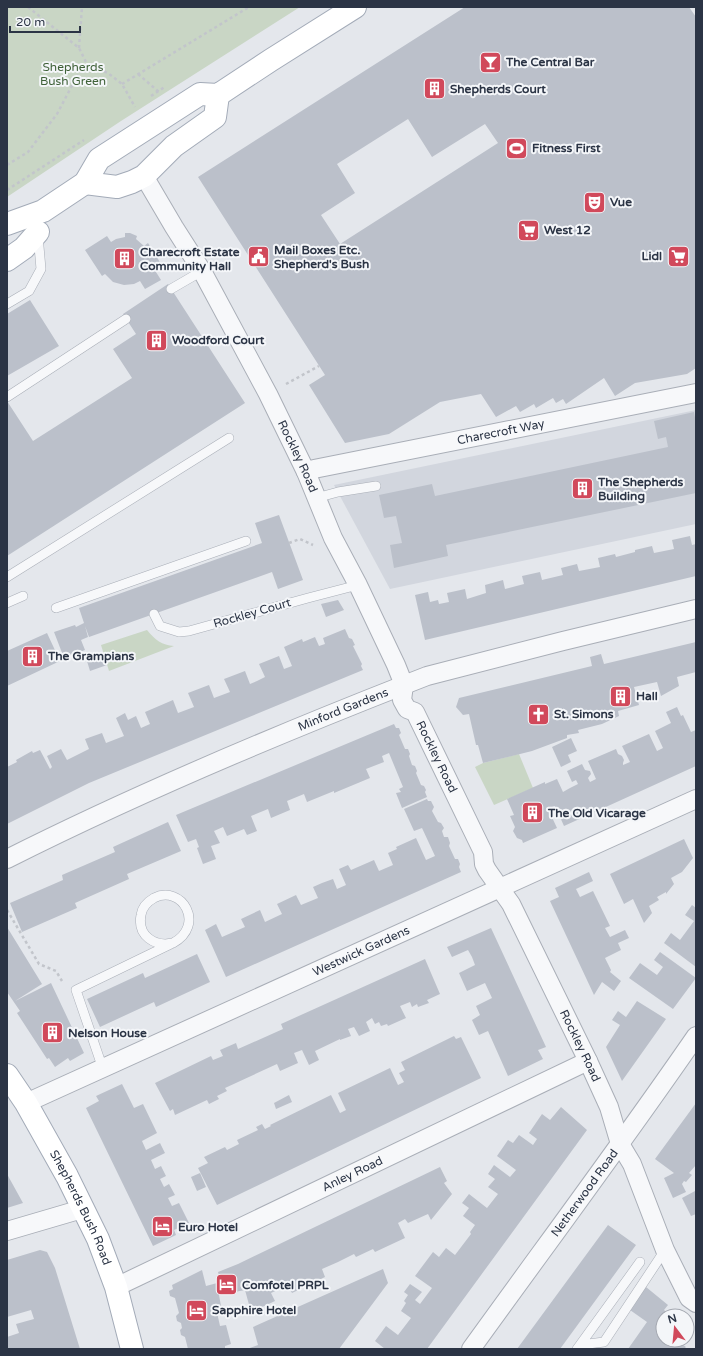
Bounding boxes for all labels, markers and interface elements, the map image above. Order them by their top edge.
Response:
scale bar [10,8,80,34]
text: 20 m [16,15,45,29]
bar icon: The Central Bar [477,49,503,75]
place label: The Central Bar [505,55,595,69]
park label: Shepherds Bush Green [40,60,106,88]
building icon: Shepherds Court [422,76,448,102]
place label: Shepherds Court [450,82,546,97]
sports icon: Fitness First [504,135,530,161]
place label: Fitness First [532,141,601,155]
theatre icon: Vue [582,189,608,215]
place label: Vue [610,195,632,209]
supermarket icon: West 12 [516,217,542,243]
place label: West 12 [544,223,591,237]
place label: Mail Boxes Etc. Shepherd's Bush [274,243,369,272]
supermarket icon: Lidl [665,243,691,269]
public building icon: Mail Boxes Etc. Shepherd's Bush [246,244,272,270]
place label: Charecroft Estate Community Hall [140,245,240,274]
building icon: Charecroft Estate Community Hall [111,246,137,272]
place label: Lidl [642,249,662,263]
building icon: Woodford Court [144,327,170,353]
place label: Woodford Court [172,333,265,347]
street label: Charecroft Way [456,416,546,447]
street label: Rockley Road [275,418,321,495]
place label: The Shepherds Building [597,475,684,504]
building icon: The Shepherds Building [570,476,596,502]
street label: Rockley Court [212,595,293,631]
building icon: The Grampians [19,643,45,669]
place label: The Grampians [47,649,135,664]
building icon: Hall [608,683,634,709]
street label: Minford Gardens [296,685,390,734]
place label: Hall [636,689,658,703]
church icon: St. Simons [526,701,552,727]
place label: St. Simons [554,707,614,721]
street label: Rockley Road [413,718,460,795]
building icon: The Old Vicarage [520,800,546,826]
place label: The Old Vicarage [547,806,646,821]
street label: Westwick Gardens [310,923,412,979]
street label: Rockley Road [557,1007,603,1084]
building icon: Nelson House [39,1020,65,1046]
place label: Nelson House [68,1026,147,1040]
street label: Netherwood Road [548,1146,621,1239]
street label: Shepherds Bush Road [47,1148,114,1267]
street label: Anley Road [320,1153,385,1194]
hotel icon: Euro Hotel [149,1214,175,1240]
place label: Euro Hotel [178,1220,238,1234]
hotel icon: Comfotel PRPL [213,1272,239,1298]
place label: Comfotel PRPL [242,1278,329,1292]
hotel icon: Sapphire Hotel [184,1297,210,1323]
place label: Sapphire Hotel [212,1303,296,1318]
north arrow [655,1308,695,1348]
text: N [666,1311,678,1326]

